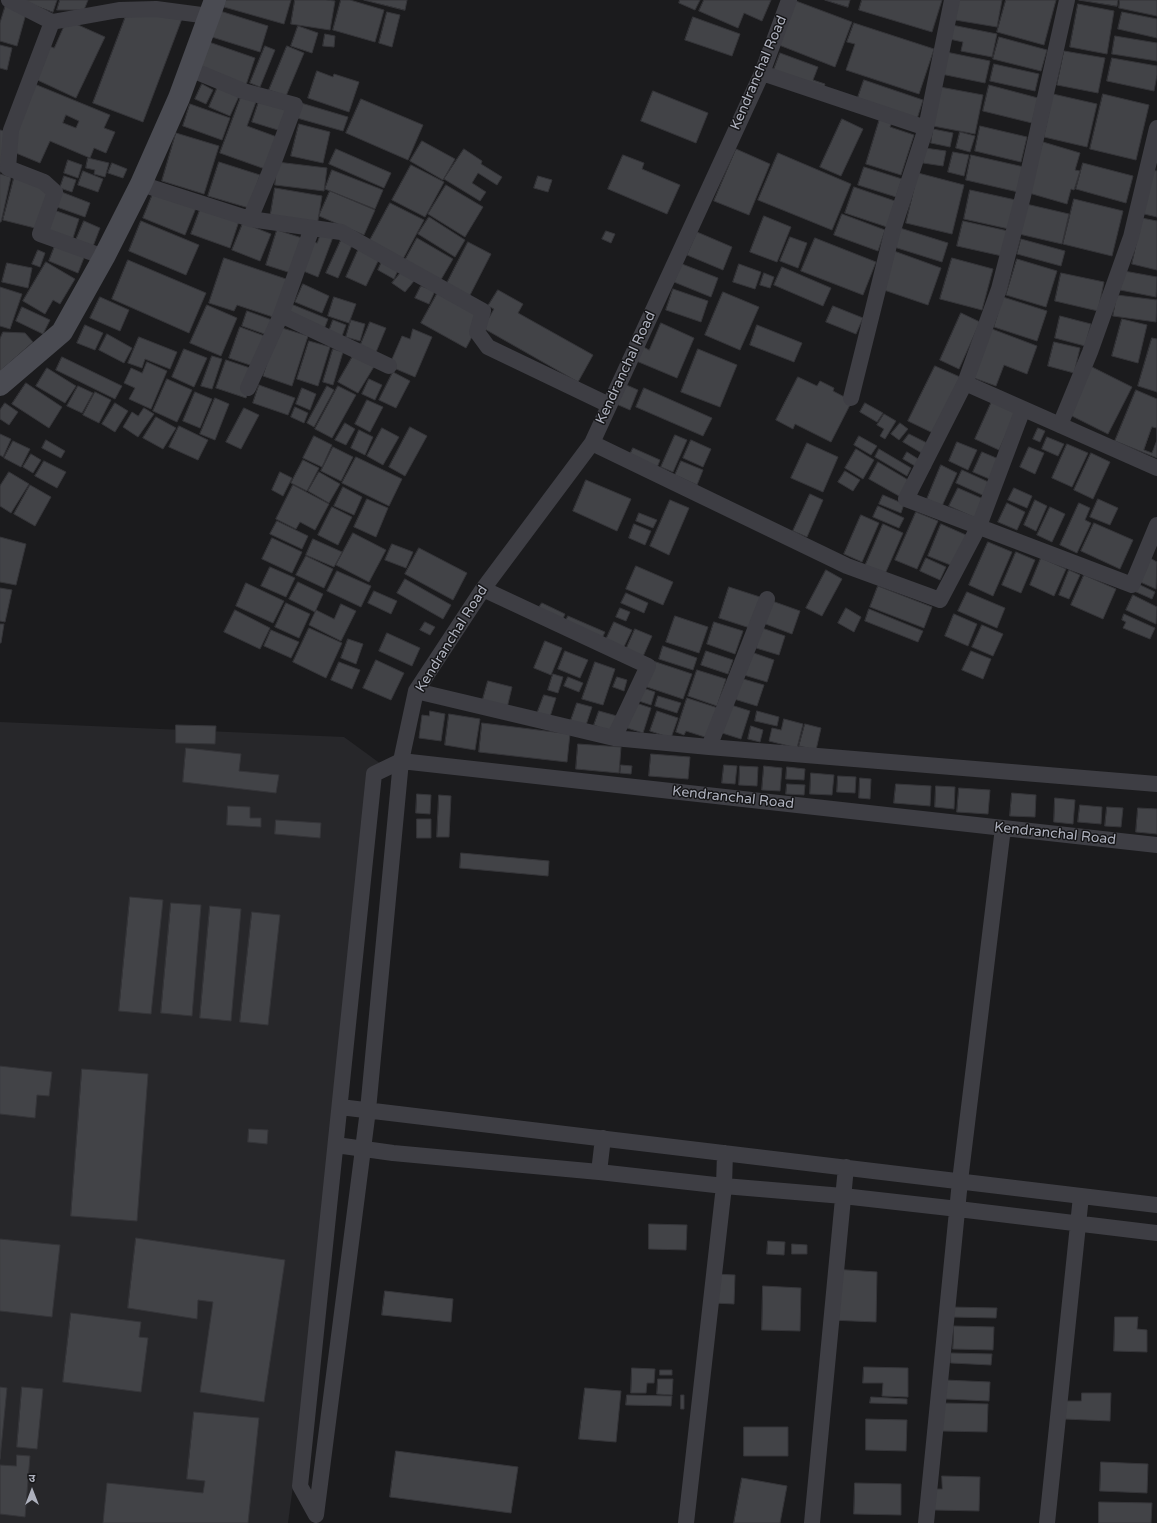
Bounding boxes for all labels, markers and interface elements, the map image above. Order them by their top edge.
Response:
street label: Kendranchal Road [727,13,791,133]
street label: Kendranchal Road [592,309,660,427]
street label: Kendranchal Road [412,583,492,695]
street label: Kendranchal Road [671,783,795,813]
street label: Kendranchal Road [993,819,1117,849]
north arrow [12,1471,52,1511]
text: उ [29,1472,35,1485]

